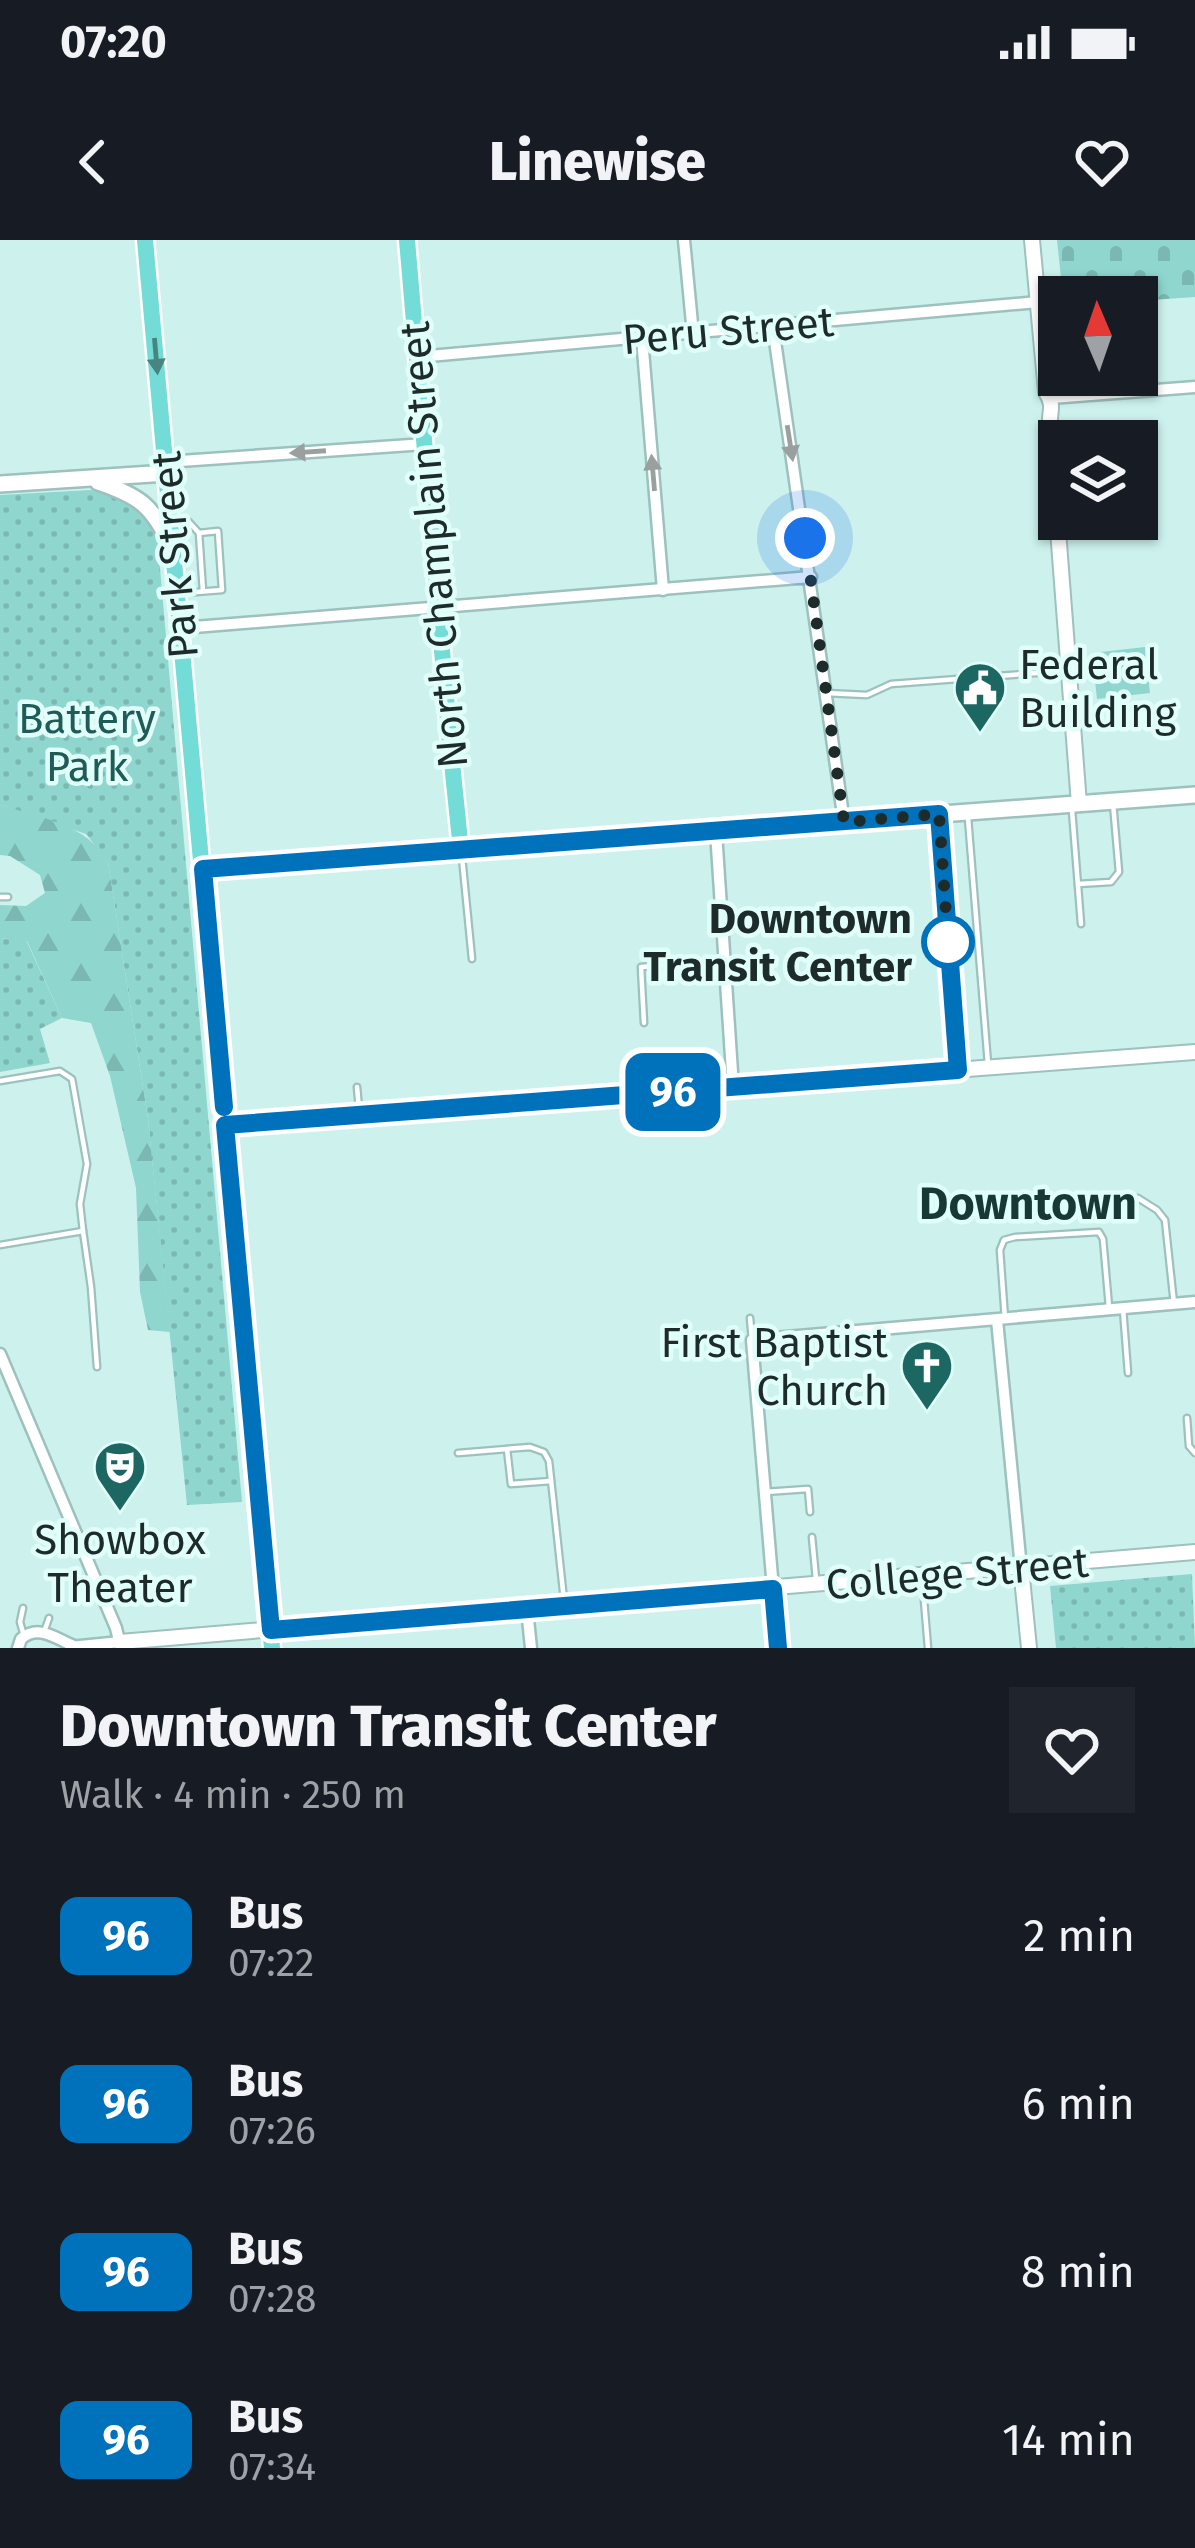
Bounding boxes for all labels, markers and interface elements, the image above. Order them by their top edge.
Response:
text: 07:20 [60,15,167,69]
icon: back [60,129,126,195]
icon: heart [1069,129,1135,195]
text: Linewise [489,130,706,194]
north arrow [1038,276,1158,396]
map controls [1038,276,1158,540]
street label: Peru Street [620,297,837,365]
street label: North Champlain Street [389,319,478,770]
one-way arrow [147,338,166,375]
button: layers [1038,420,1158,540]
one-way arrow [781,424,800,462]
one-way arrow [289,443,326,462]
street label: Park Street [141,448,209,661]
one-way arrow [644,454,663,491]
your location [775,508,835,568]
place label: Federal Building [1019,640,1176,738]
public building icon: Federal Building [952,660,1008,734]
park label: Battery Park [18,694,156,792]
place label: Downtown Transit Center [643,894,912,992]
marker: Downtown Transit Center [923,917,973,967]
line badge: 96 [619,1053,727,1131]
text: 96 [649,1067,697,1117]
district label: Downtown [919,1177,1137,1231]
place label: First Baptist Church [660,1318,889,1416]
church icon: First Baptist Church [899,1338,955,1412]
theatre icon: Showbox Theater [92,1439,148,1513]
place label: Showbox Theater [34,1515,206,1613]
street label: College Street [824,1538,1091,1610]
button: heart [1009,1687,1135,1813]
text: Downtown Transit Center [60,1693,716,1761]
text: Walk · 4 min · 250 m [60,1772,406,1818]
text: Bus [228,1886,303,1940]
text: 2 min [1023,1909,1135,1963]
text: 96 [102,1911,150,1961]
text: 07:22 [228,1940,314,1986]
text: Bus [228,2054,303,2108]
text: 6 min [1021,2077,1135,2131]
text: 96 [102,2079,150,2129]
text: 07:26 [228,2108,316,2154]
text: Bus [228,2222,303,2276]
text: 8 min [1021,2245,1135,2299]
text: 96 [102,2247,150,2297]
text: 07:28 [228,2276,316,2322]
text: Bus [228,2390,303,2444]
text: 14 min [1002,2413,1135,2467]
text: 96 [102,2415,150,2465]
text: 07:34 [228,2444,316,2490]

